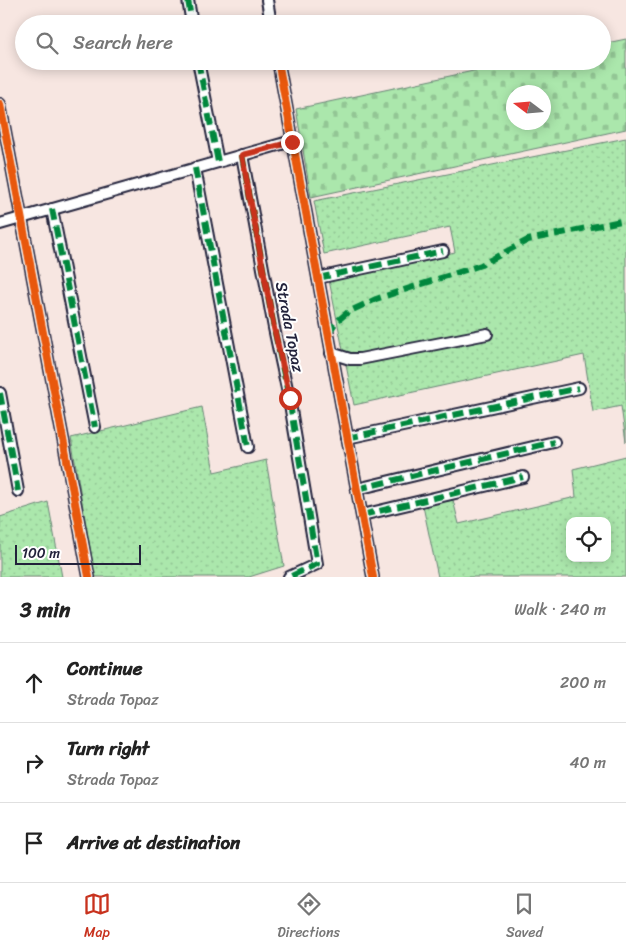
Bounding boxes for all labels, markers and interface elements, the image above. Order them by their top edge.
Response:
search box [15,15,611,70]
text: Search here [73,26,173,59]
icon: search [33,29,61,57]
north arrow [506,85,551,130]
route end [281,131,304,154]
street label: Strada Topaz [267,279,313,375]
route start [279,387,302,410]
map controls [566,517,611,562]
button: locate [566,517,611,562]
text: 100 m [22,541,60,566]
scale bar [15,542,141,565]
text: 3 min [20,591,70,629]
text: Walk · 240 m [514,595,606,624]
text: Continue [67,652,143,685]
text: 200 m [560,668,606,697]
icon: ahead [20,669,48,697]
text: Strada Topaz [67,685,159,714]
text: Turn right [67,732,149,765]
text: 40 m [569,748,606,777]
icon: right [20,749,48,777]
text: Strada Topaz [67,765,159,794]
text: Arrive at destination [67,826,240,859]
icon: arrive [20,829,48,857]
tab: Map [83,890,111,945]
tab: Directions [277,890,340,945]
tab: Saved [506,890,543,945]

